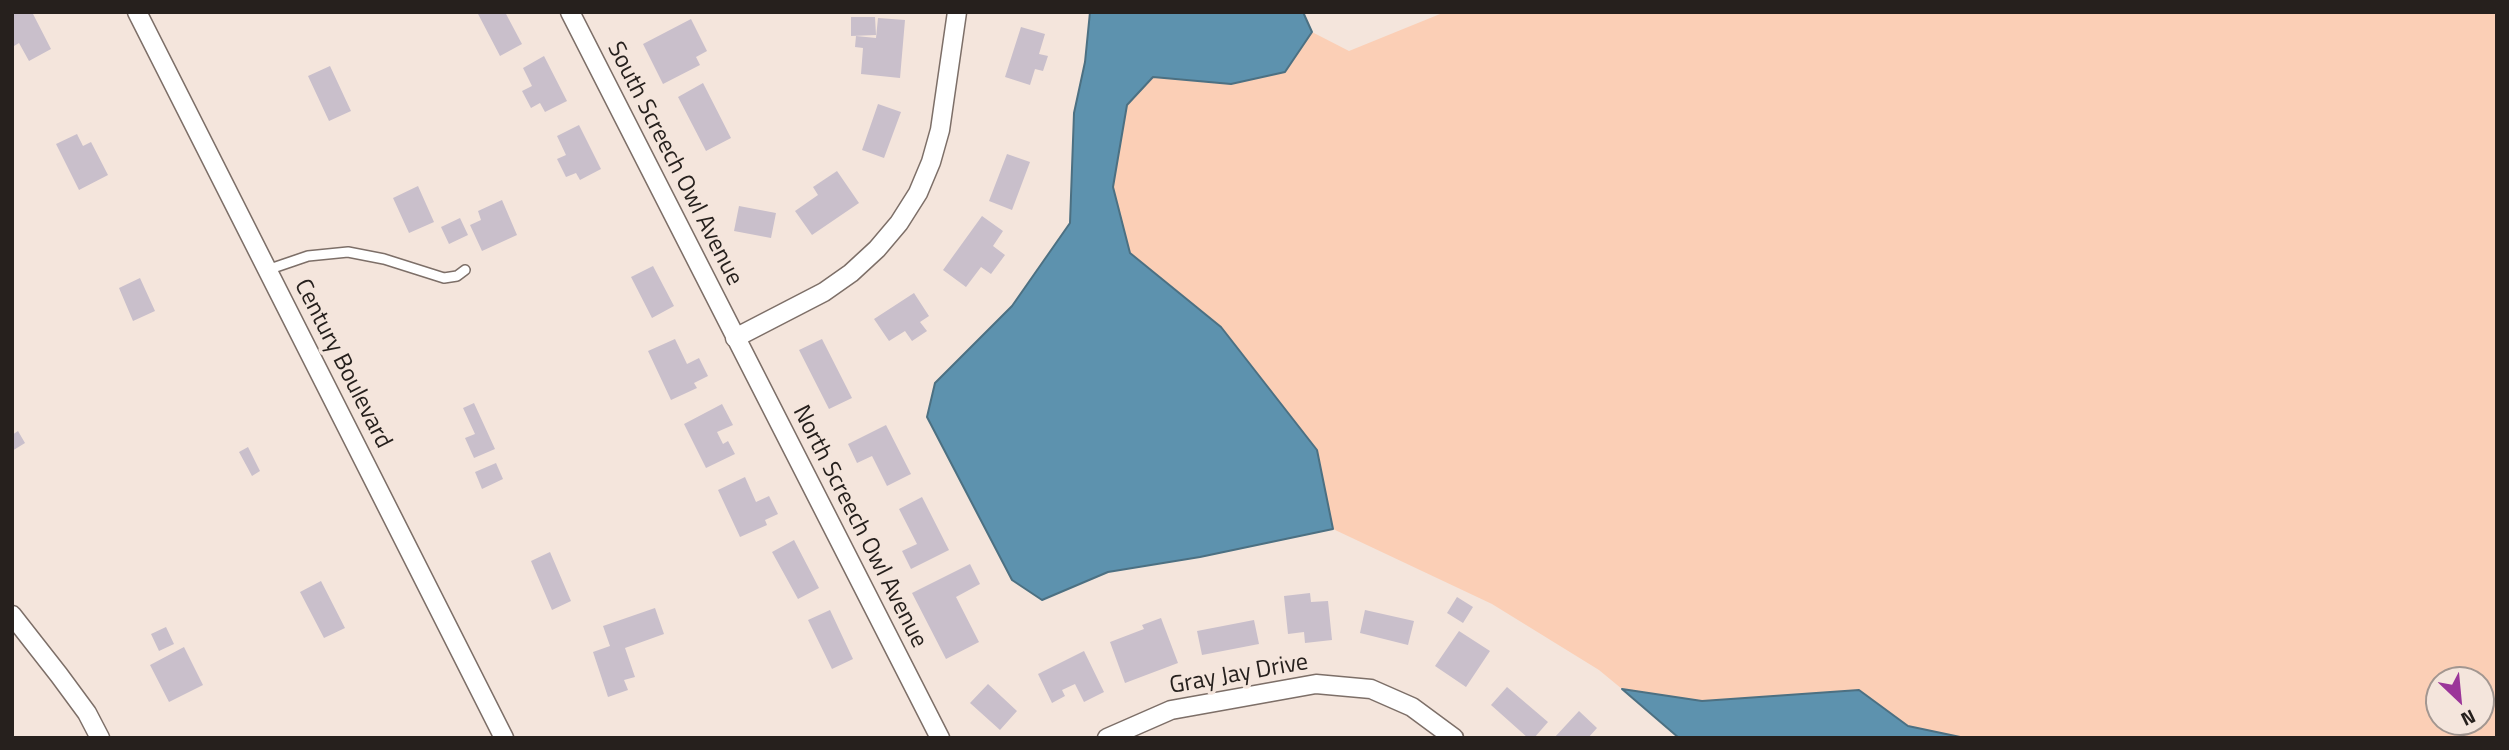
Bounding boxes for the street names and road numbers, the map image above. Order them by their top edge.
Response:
street label: South Screech Owl Avenue [600,37,748,291]
street label: Century Boulevard [287,275,397,453]
street label: North Screech Owl Avenue [785,401,933,653]
street label: Gray Jay Drive [1168,649,1310,701]

